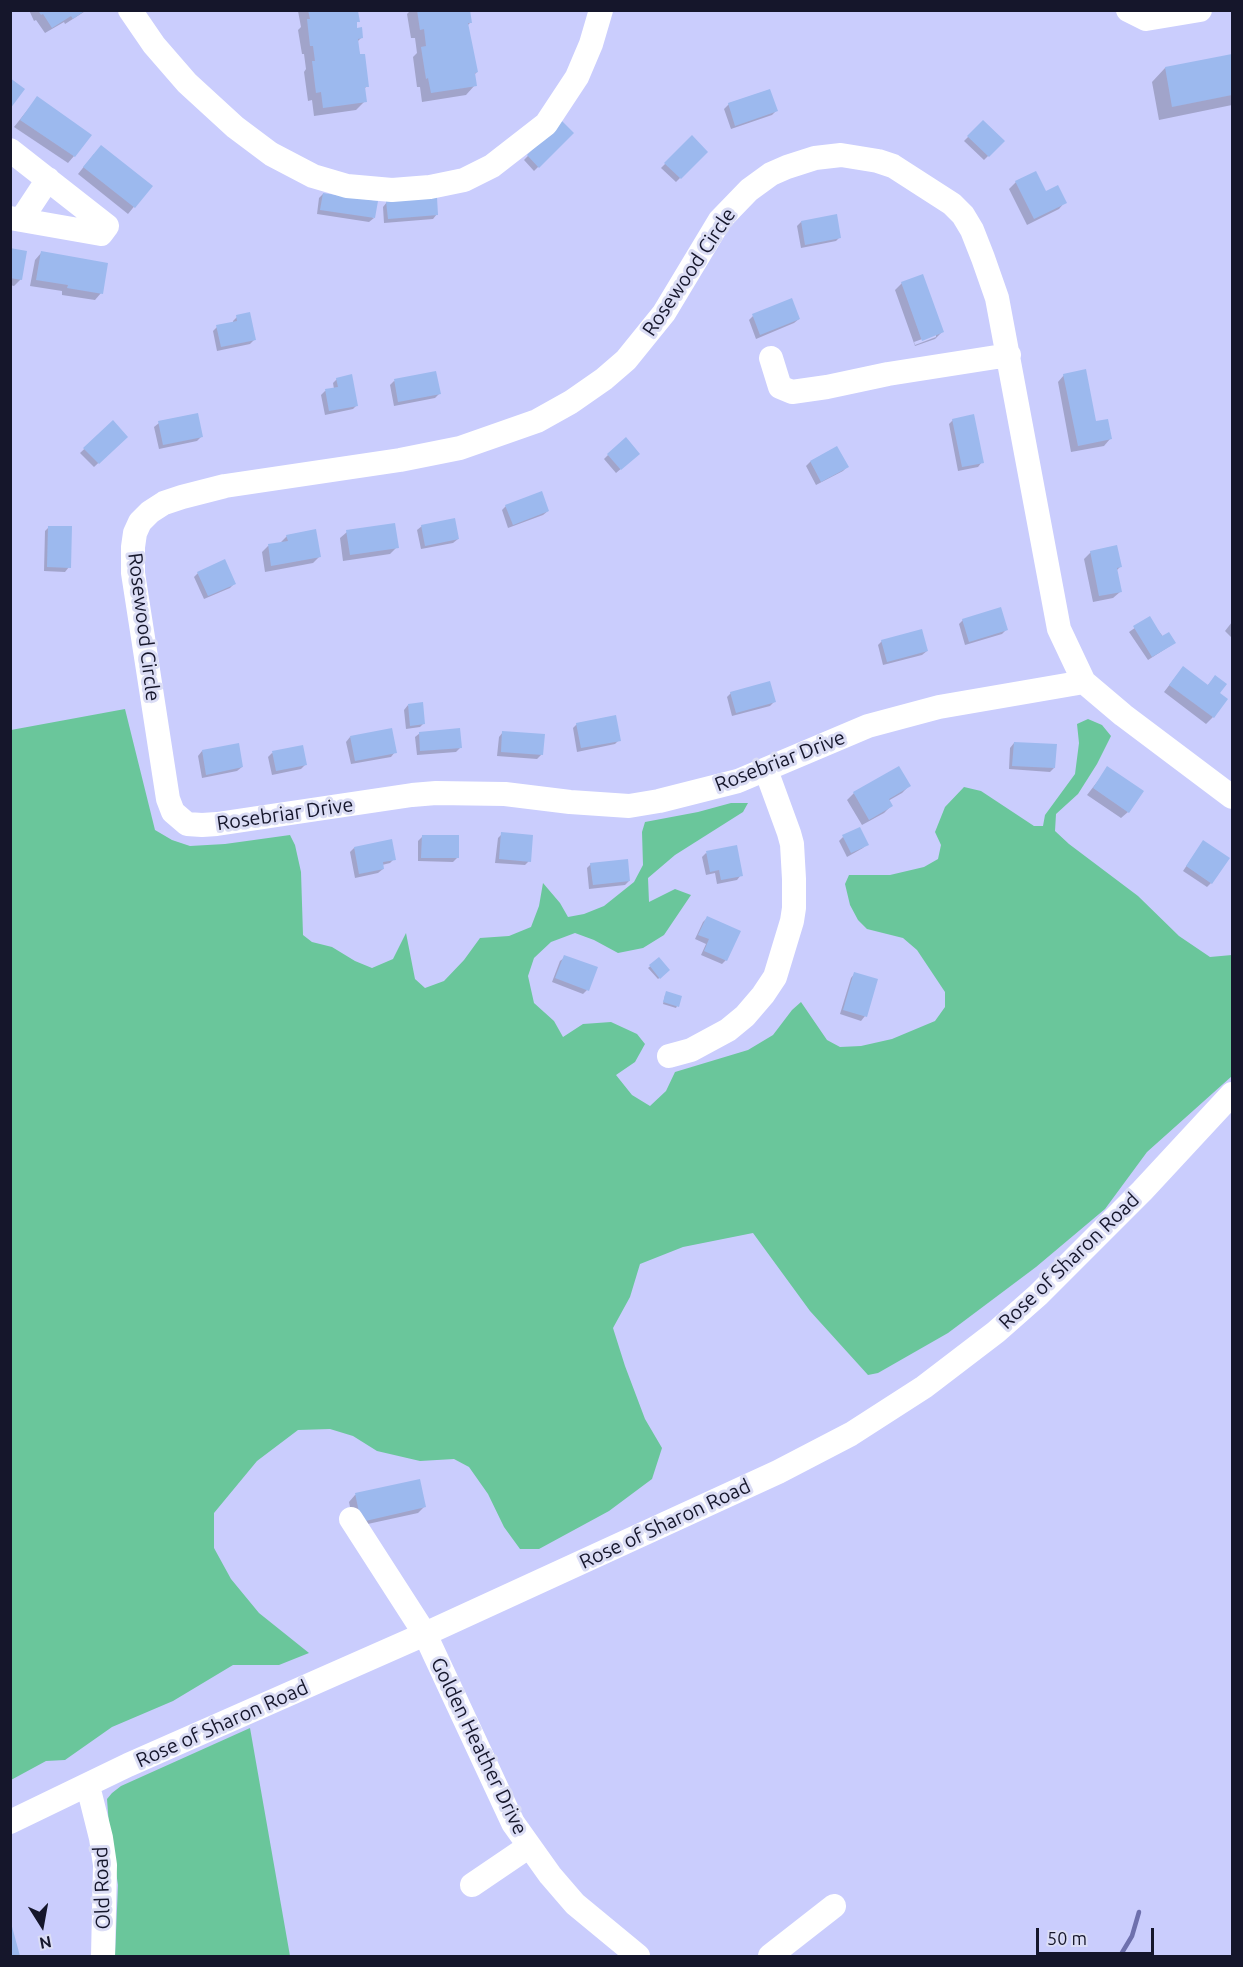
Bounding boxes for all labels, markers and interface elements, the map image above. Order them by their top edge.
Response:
street label: Rosewood Circle [637,203,741,341]
street label: Rosewood Circle [123,551,165,703]
street label: Rosebriar Drive [711,725,849,797]
street label: Rosebriar Drive [215,793,355,835]
street label: Rose of Sharon Road [994,1188,1144,1334]
street label: Rose of Sharon Road [576,1474,754,1574]
street label: Golden Heather Drive [426,1654,532,1838]
street label: Rose of Sharon Road [132,1675,312,1773]
street label: Old Road [89,1846,115,1930]
north arrow [12,1895,72,1955]
scale bar [1039,1916,1158,1954]
text: 50 m [1047,1928,1087,1948]
text: N [38,1933,53,1953]

